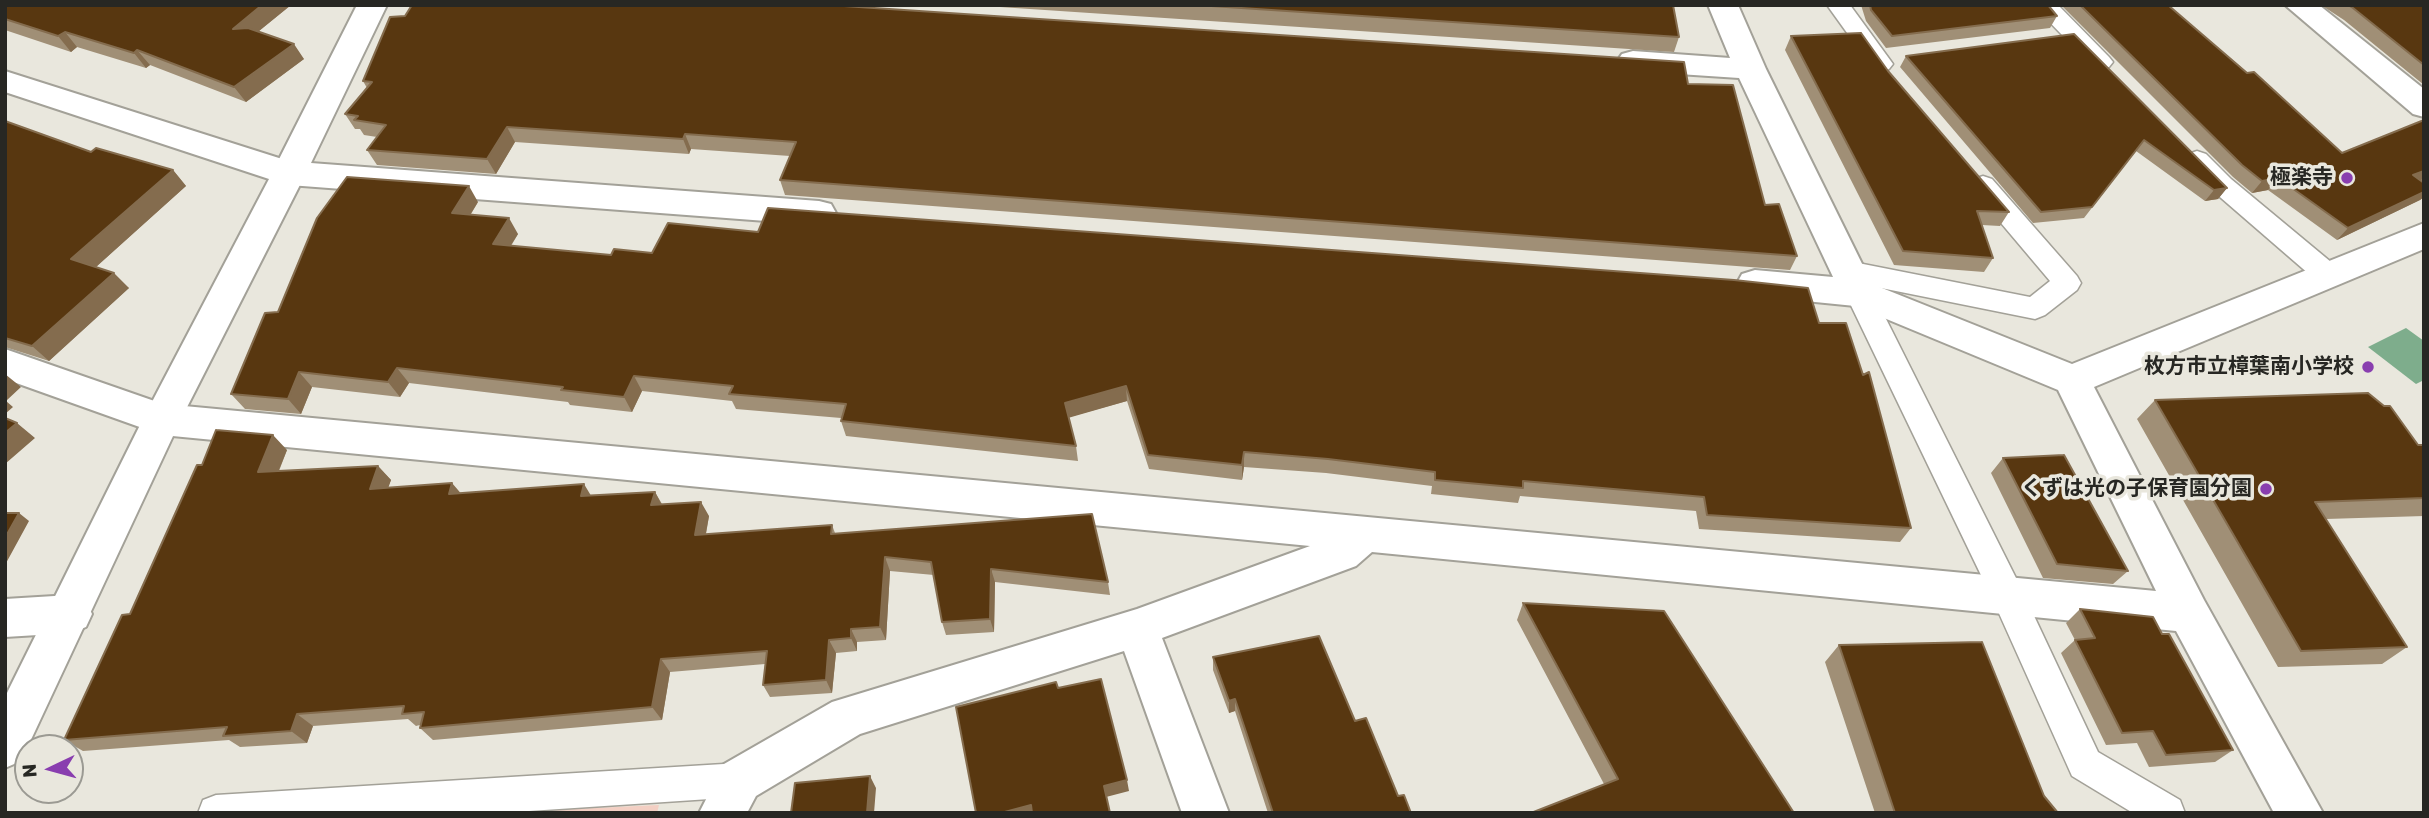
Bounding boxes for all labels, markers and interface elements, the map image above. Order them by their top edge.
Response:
place label: 極楽寺 [2270,165,2333,191]
marker: 極楽寺 [2339,170,2355,186]
place label: 枚方市立樟葉南小学校 [2144,354,2354,380]
marker: 枚方市立樟葉南小学校 [2360,359,2376,375]
place label: くずは光の子保育園分園 [2021,476,2252,502]
marker: くずは光の子保育園分園 [2258,481,2274,497]
north arrow [14,734,84,804]
text: N [18,763,42,779]

